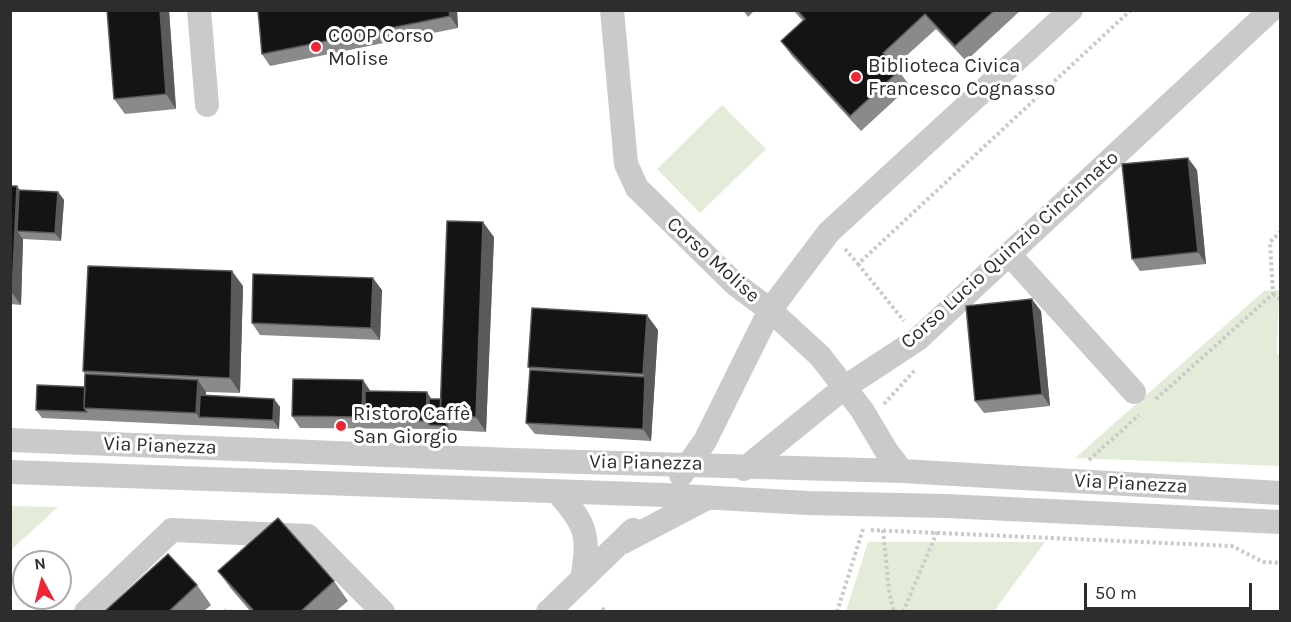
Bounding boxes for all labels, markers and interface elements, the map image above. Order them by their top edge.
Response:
place label: COOP Corso Molise [328,24,434,71]
marker: COOP Corso Molise [309,40,323,54]
place label: Biblioteca Civica Francesco Cognasso [868,54,1055,101]
marker: Biblioteca Civica Francesco Cognasso [849,70,863,84]
street label: Corso Lucio Quinzio Cincinnato [896,146,1124,354]
street label: Corso Molise [662,212,764,308]
place label: Ristoro Caffè San Giorgio [353,402,470,449]
marker: Ristoro Caffè San Giorgio [334,419,348,433]
street label: Via Pianezza [103,432,217,460]
street label: Via Pianezza [589,450,703,476]
street label: Via Pianezza [1074,469,1188,499]
north arrow [12,550,72,610]
text: N [33,553,47,574]
scale bar [1087,571,1255,609]
text: 50 m [1095,582,1137,604]

